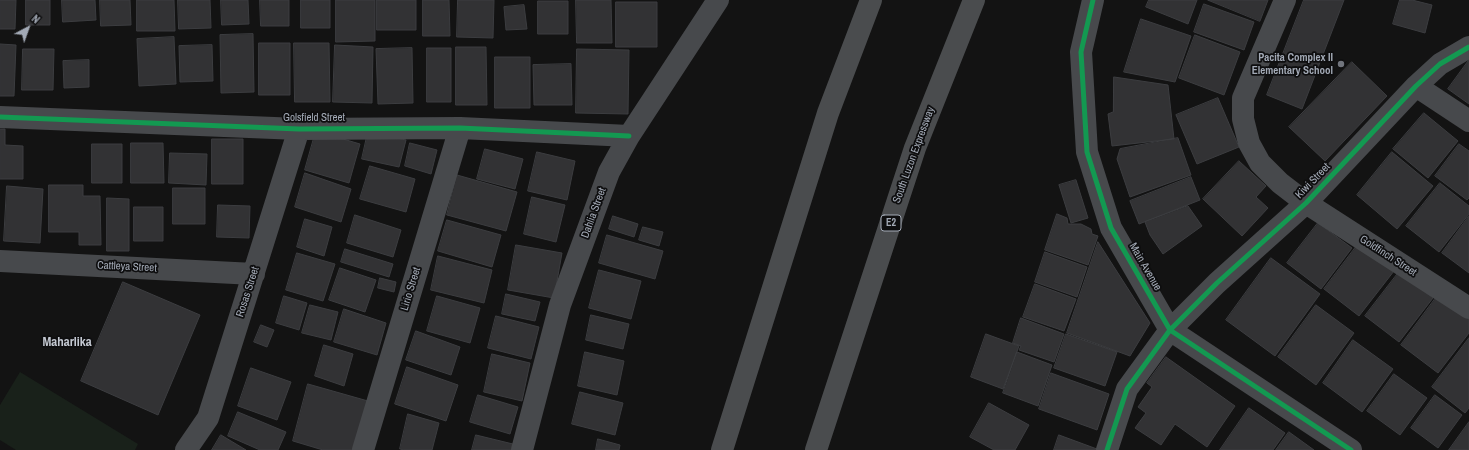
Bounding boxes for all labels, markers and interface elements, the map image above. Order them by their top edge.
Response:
north arrow [8,8,48,48]
text: N [29,12,43,26]
place label: Pacita Complex II Elementary School [1252,51,1333,77]
marker: Pacita Complex II Elementary School [1336,59,1346,69]
street label: South Luzon Expressway [890,105,938,205]
street label: Golsfield Street [283,111,345,125]
street label: Kiwi Street [1293,161,1333,201]
street label: Dahlia Street [579,186,609,240]
road number: E2 [881,215,901,231]
street label: Goldfinch Street [1357,233,1419,279]
street label: Main Avenue [1126,241,1164,293]
street label: Cattleya Street [97,259,157,275]
street label: Rosas Street [234,265,262,319]
street label: Lirio Street [398,266,424,312]
district label: Maharlika [42,335,92,351]

